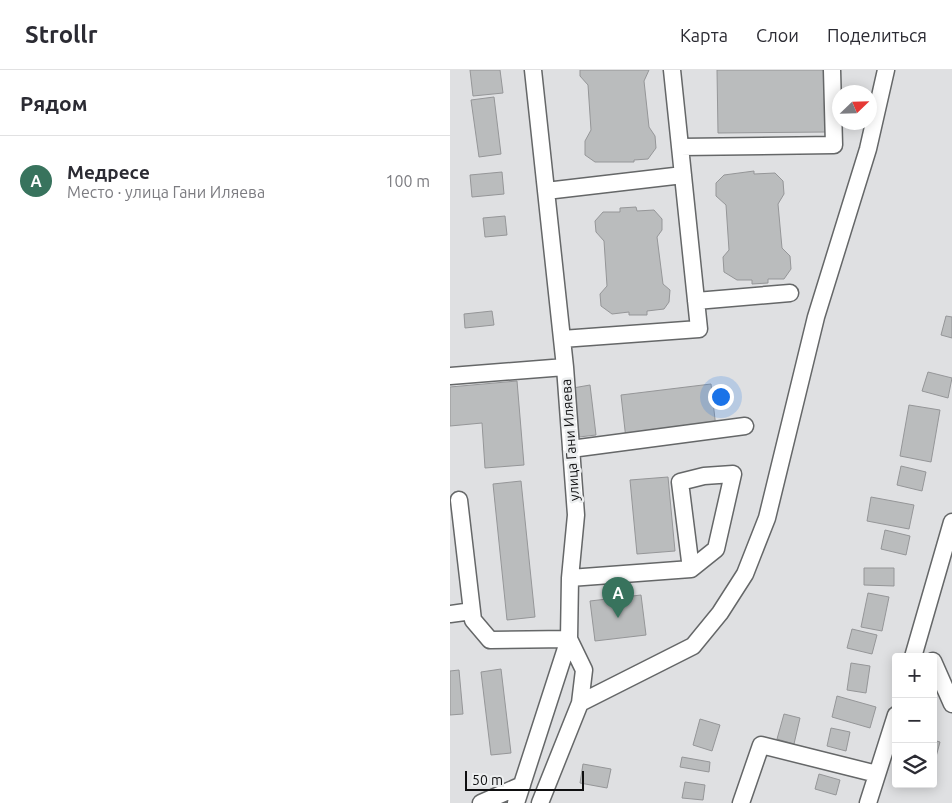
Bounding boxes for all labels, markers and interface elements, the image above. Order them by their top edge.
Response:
text: Strollr [25,21,98,48]
text: Карта [680,25,728,45]
text: Слои [756,25,799,45]
text: Поделиться [827,25,927,45]
north arrow [832,85,877,130]
text: Рядом [20,91,88,115]
text: Медресе [67,161,150,183]
text: A [30,172,42,190]
text: 100 m [385,172,430,190]
text: Место · улица Гани Иляева [67,183,265,201]
street label: улица Гани Иляева [558,378,582,502]
your location [708,384,734,410]
pin: A [602,577,634,618]
map controls [892,653,937,788]
button: + [892,653,937,698]
button: − [892,698,937,743]
button: layers [892,743,937,788]
scale bar [465,768,584,791]
text: 50 m [472,772,503,788]

